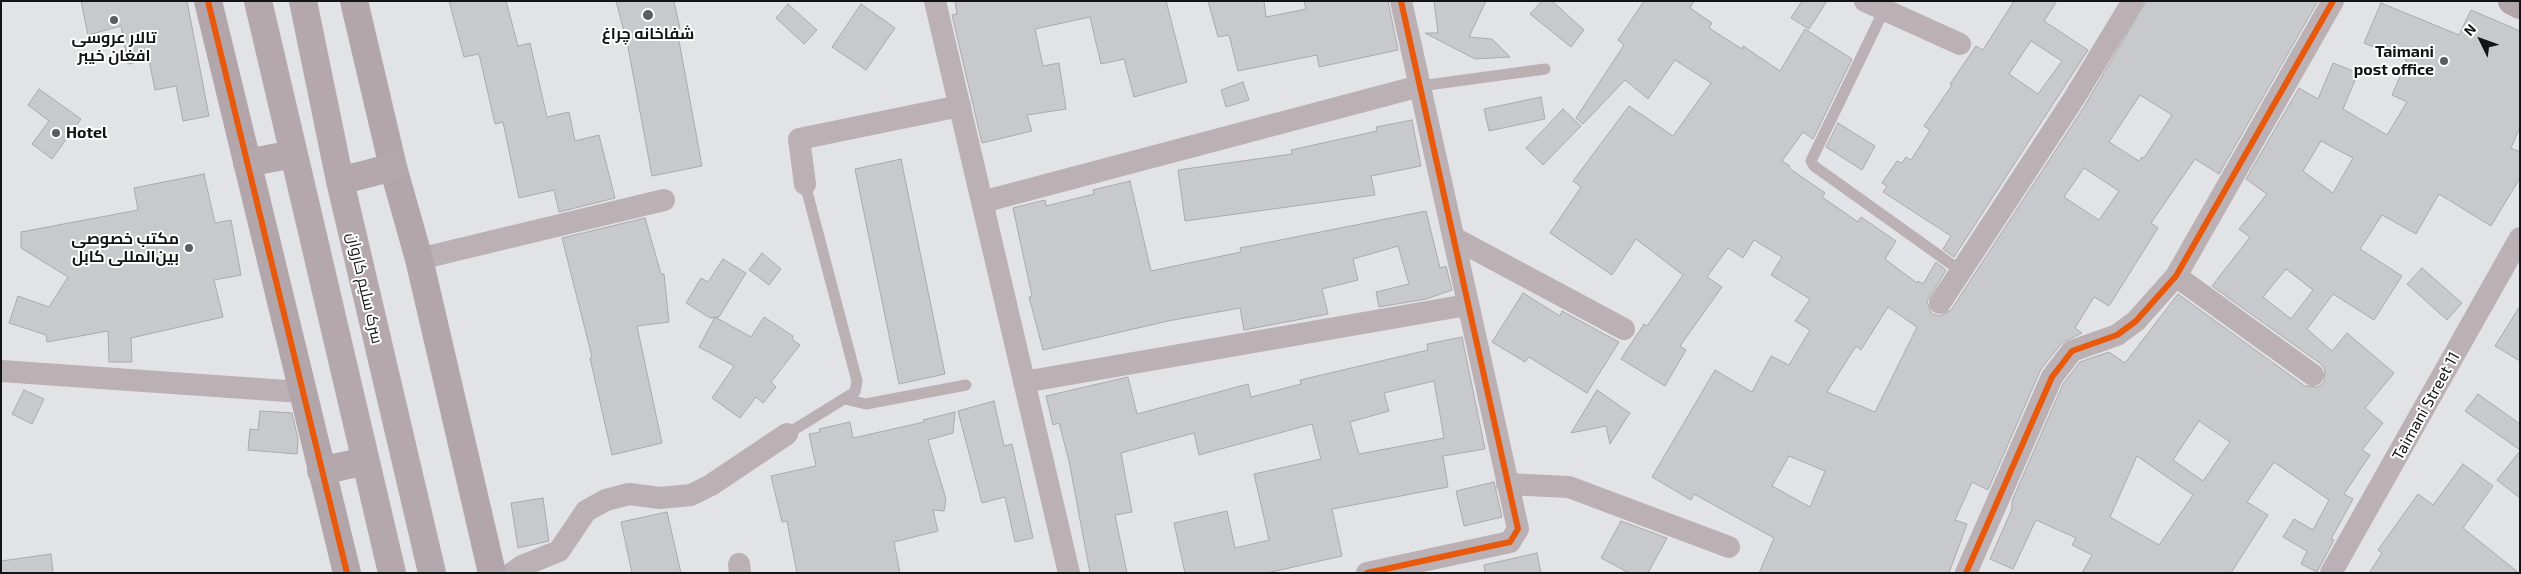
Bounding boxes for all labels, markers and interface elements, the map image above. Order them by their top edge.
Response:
marker: شفاخانه چراغ [641,8,655,22]
marker: تالار عروسی افغان خیبر [108,14,120,26]
north arrow [2456,15,2506,65]
text: N [2460,20,2479,39]
place label: شفاخانه چراغ [602,24,694,44]
place label: تالار عروسی افغان خیبر [72,28,156,66]
place label: Taimani post office [2354,42,2434,80]
marker: Taimani post office [2438,55,2450,67]
place label: Hotel [66,123,107,143]
marker: Hotel [50,127,62,139]
place label: مکتب خصوصی بین‌المللی کابل [71,229,179,267]
street label: سرک سلیم کاروان [343,231,387,345]
marker: مکتب خصوصی بین‌المللی کابل [183,242,195,254]
street label: Taimani Street 11 [2388,348,2464,464]

